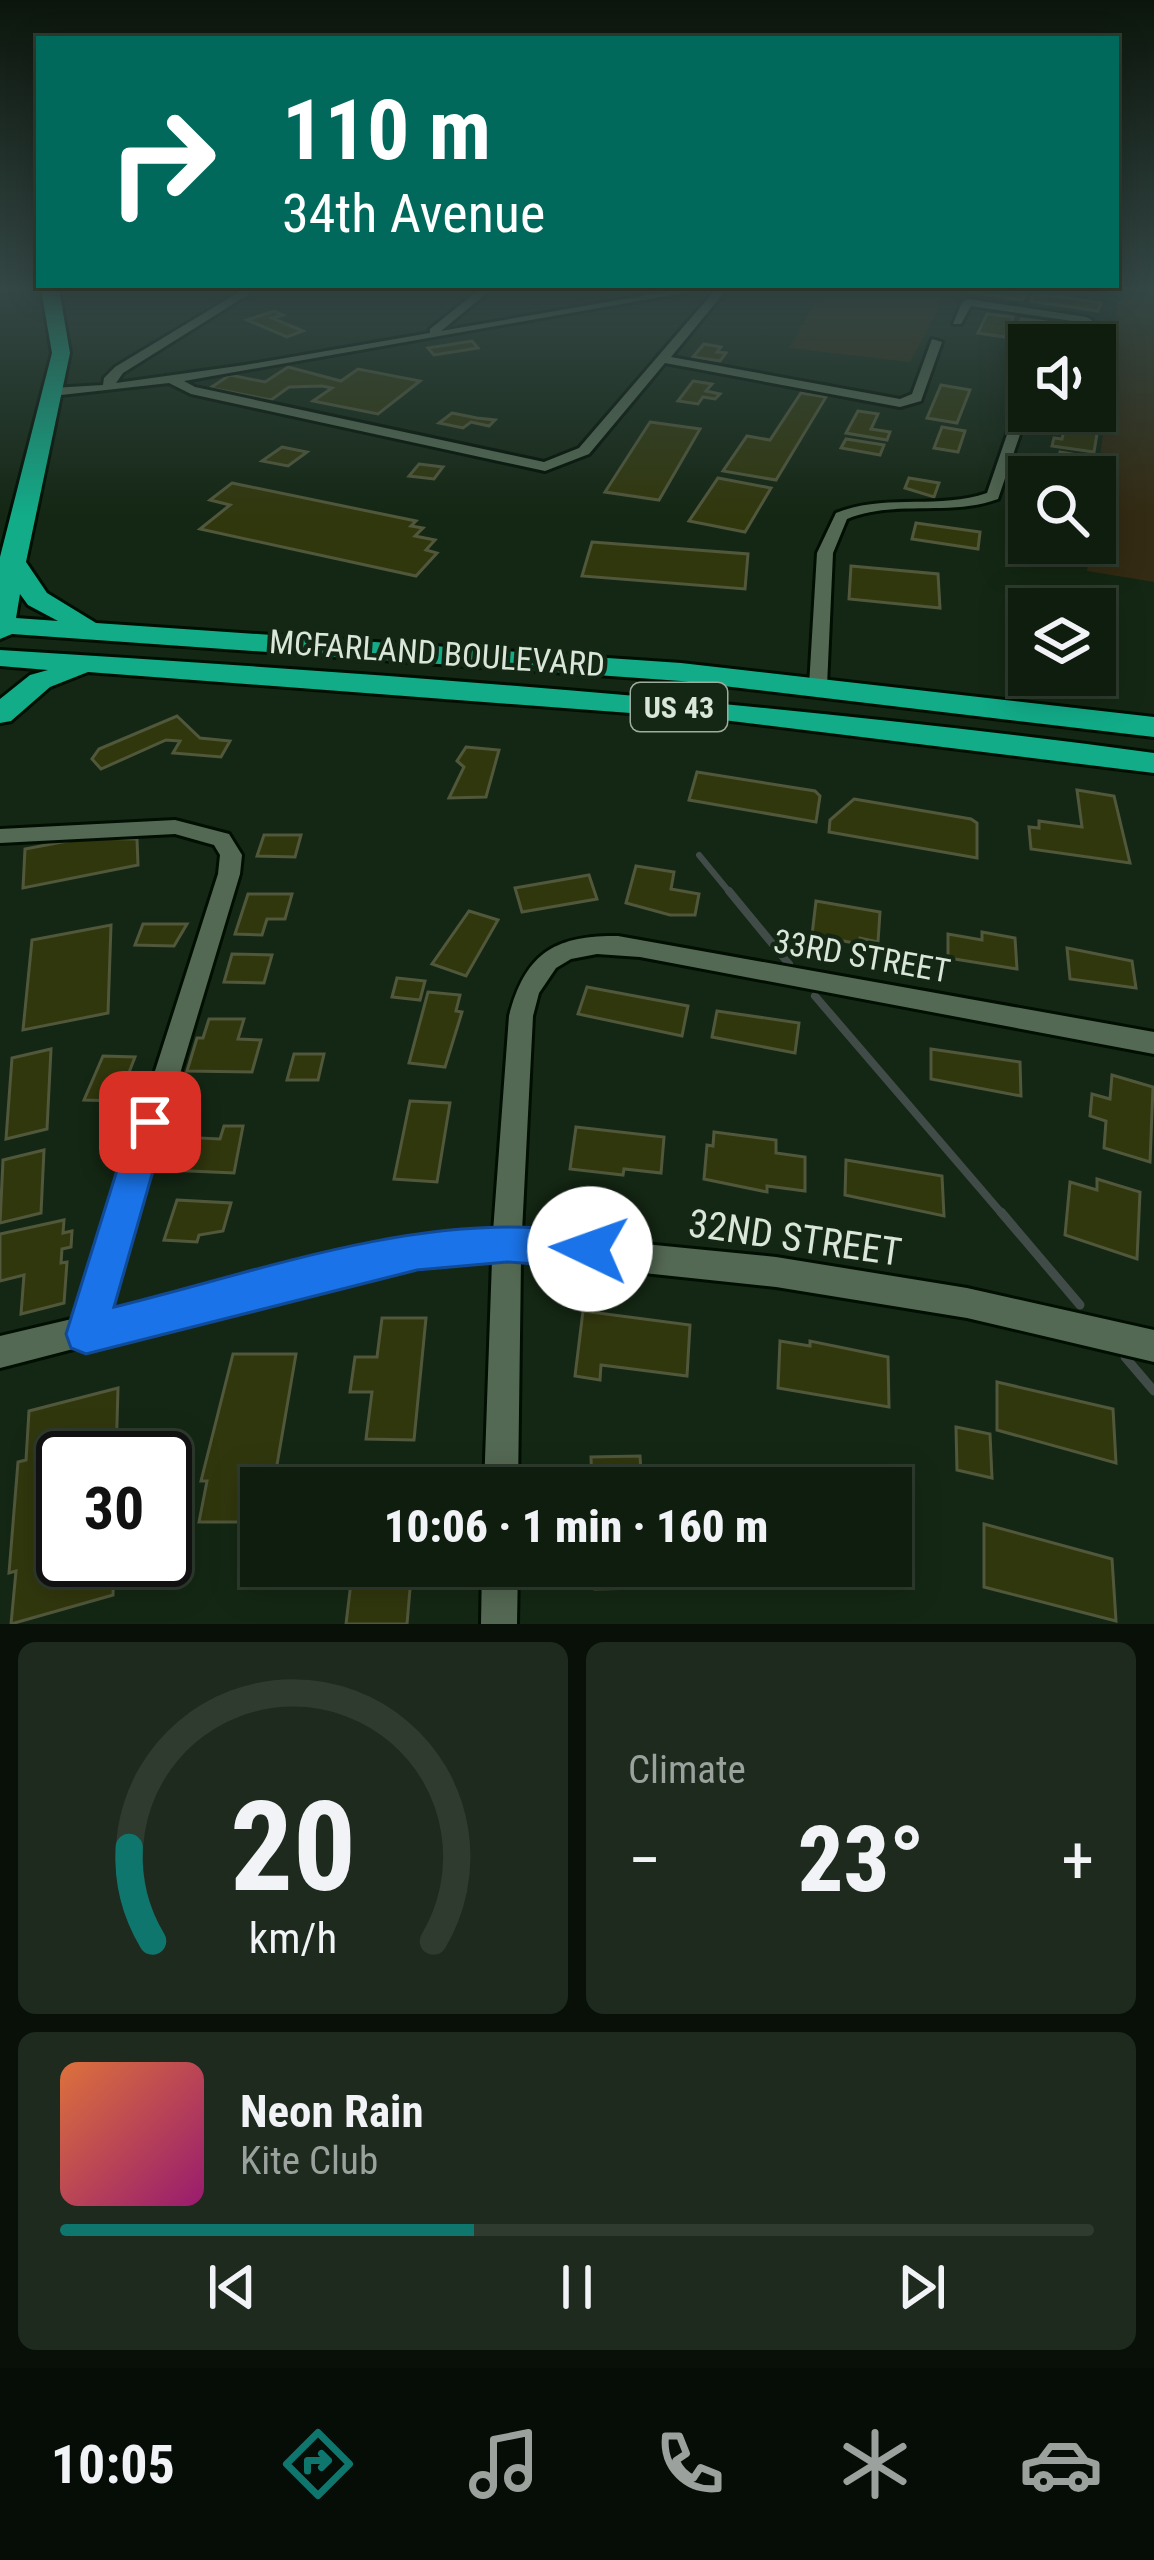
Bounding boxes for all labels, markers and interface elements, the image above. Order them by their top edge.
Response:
text: 110 m [282,81,491,180]
icon: right [84,84,240,240]
text: 34th Avenue [282,182,545,245]
map controls [1008,324,1116,696]
button: sound [1008,324,1116,432]
button: search [1008,456,1116,564]
button: layers [1008,588,1116,696]
street label: MCFARLAND BOULEVARD [268,622,606,684]
road number: US 43 [631,683,727,731]
street label: 33RD STREET [771,921,953,991]
pin [99,1071,201,1173]
icon: arrive [117,1089,183,1155]
position arrow [527,1186,653,1312]
street label: 32ND STREET [686,1200,904,1276]
speed limit sign: 30 [36,1431,192,1587]
text: 10:06 · 1 min · 160 m [384,1500,768,1553]
text: Climate [628,1747,746,1793]
text: 20 [230,1774,356,1920]
text: 23° [798,1808,925,1913]
text: − [628,1822,661,1899]
text: + [1061,1822,1094,1899]
text: km/h [249,1913,337,1963]
text: Neon Rain [240,2085,424,2138]
text: Kite Club [240,2138,378,2184]
icon: previous [199,2254,265,2320]
icon: pause [544,2254,610,2320]
icon: next [889,2254,955,2320]
icon: directions [276,2422,360,2506]
icon: music [462,2422,546,2506]
icon: phone [648,2422,732,2506]
icon: climate [833,2422,917,2506]
icon: car [1019,2422,1103,2506]
text: 10:05 [51,2433,175,2496]

